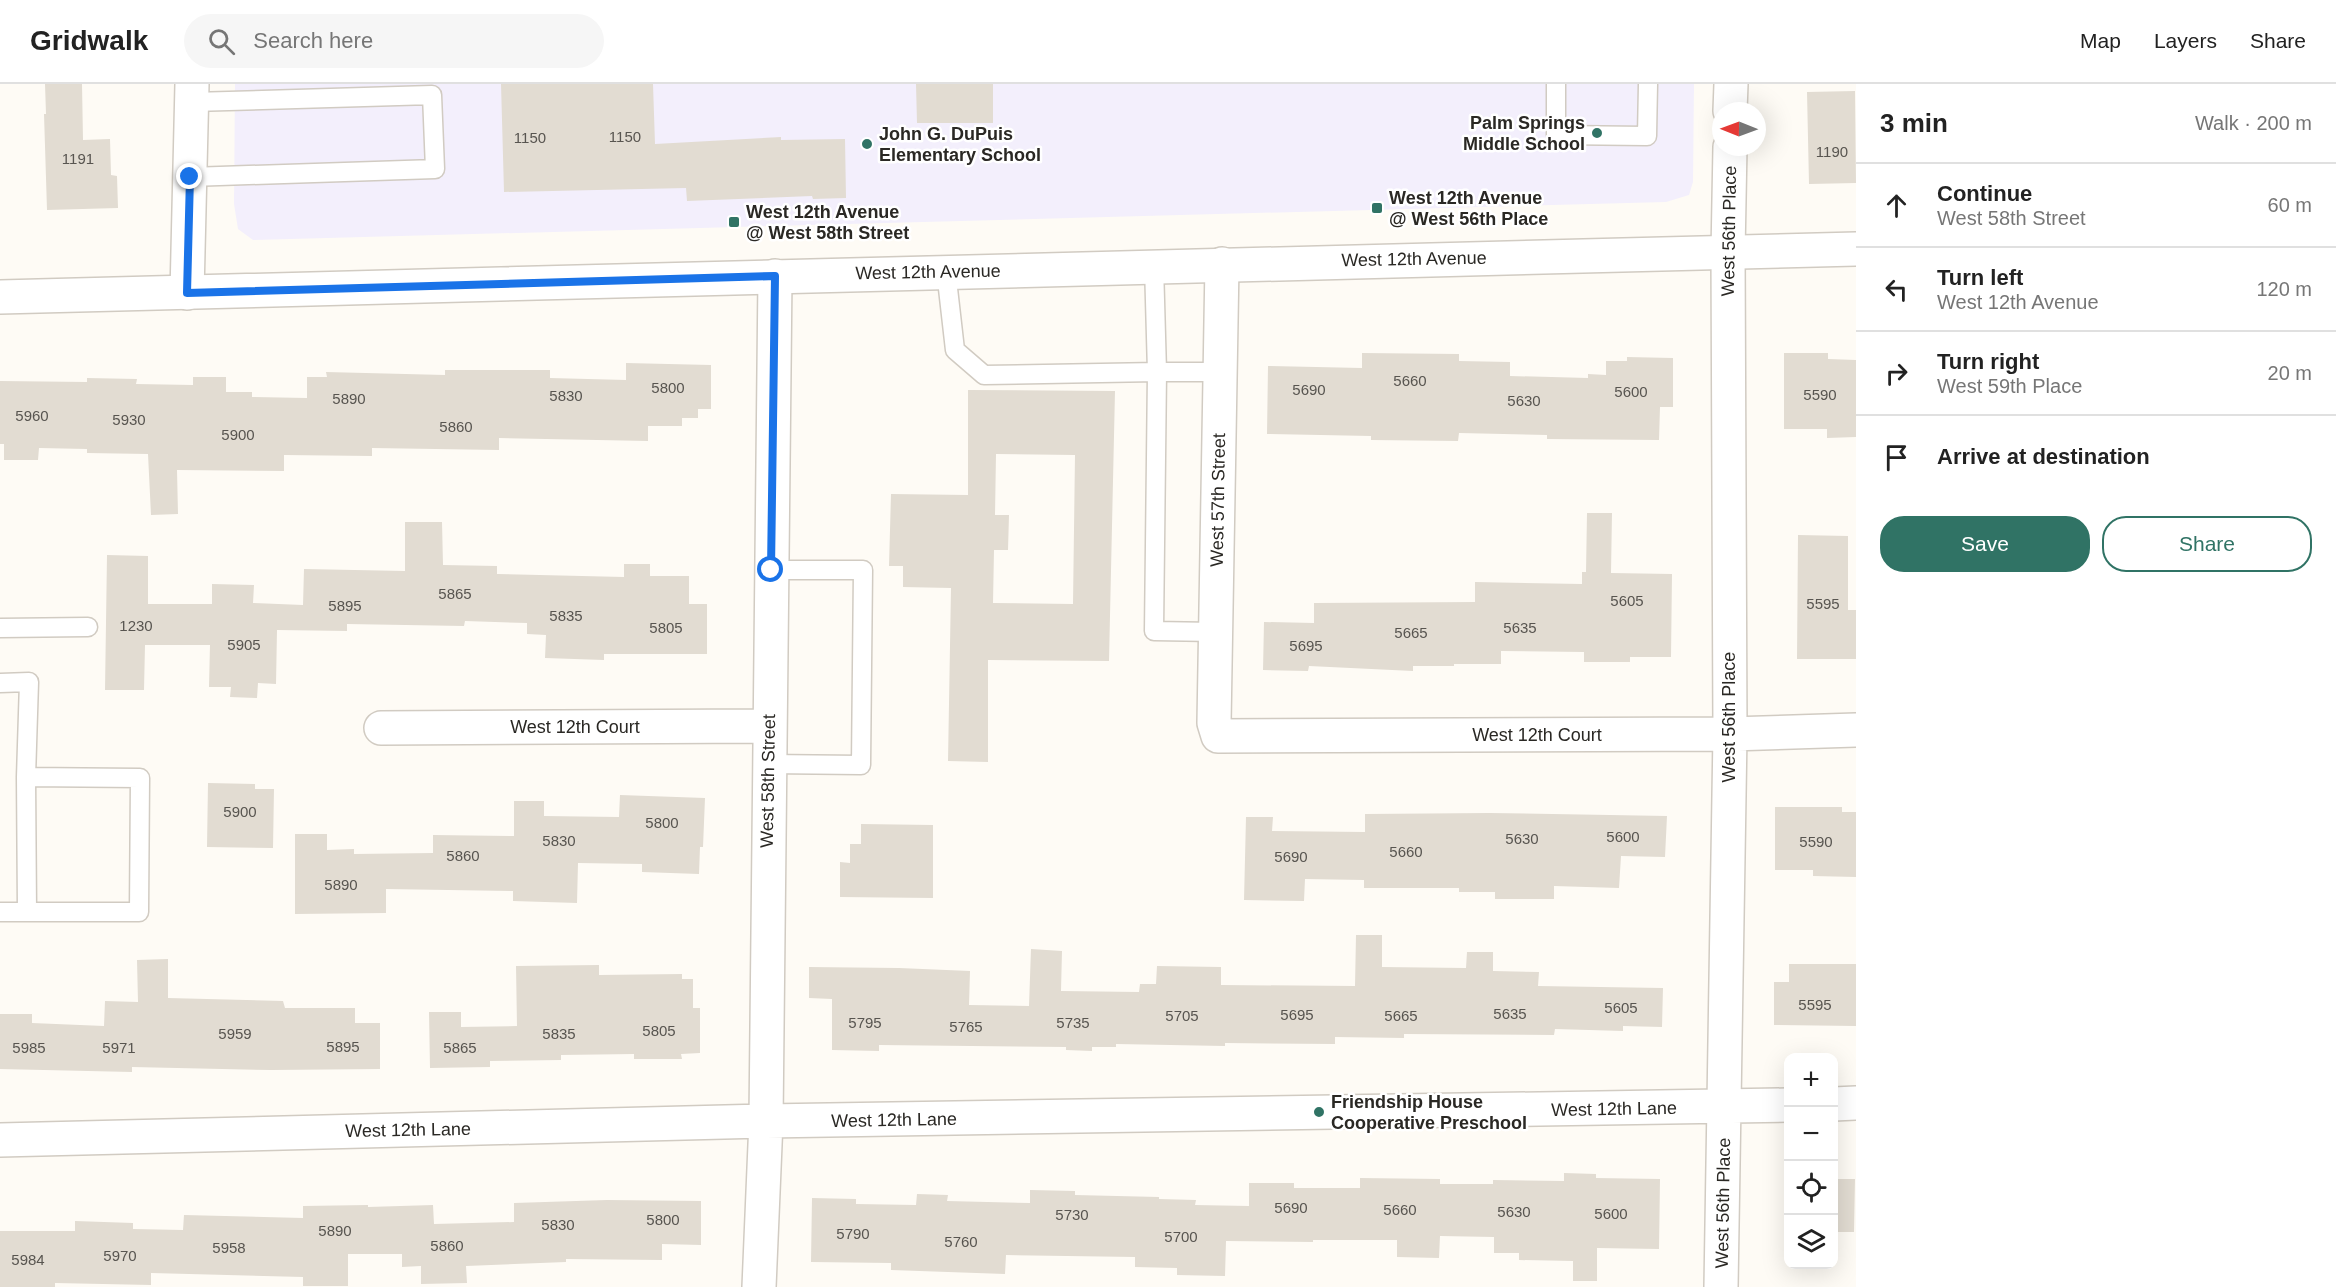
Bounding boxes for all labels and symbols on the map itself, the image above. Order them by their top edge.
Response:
north arrow [1712,102,1766,156]
place label: Palm Springs Middle School [1463,113,1585,154]
place label: John G. DuPuis Elementary School [879,124,1041,165]
marker: Palm Springs Middle School [1590,126,1604,140]
house number: 1150 [609,128,641,145]
house number: 1150 [514,129,546,146]
marker: John G. DuPuis Elementary School [860,137,874,151]
house number: 1190 [1816,143,1848,160]
house number: 1191 [62,150,94,167]
route end [176,163,202,189]
street label: West 56th Place [1718,165,1740,297]
place label: West 12th Avenue @ West 56th Place [1389,188,1548,229]
marker: West 12th Avenue @ West 56th Place [1370,201,1384,215]
place label: West 12th Avenue @ West 58th Street [746,202,909,243]
marker: West 12th Avenue @ West 58th Street [727,215,741,229]
street label: West 12th Avenue [1341,248,1487,270]
street label: West 12th Avenue [855,261,1001,283]
house number: 5660 [1393,372,1427,389]
house number: 5800 [651,379,685,396]
house number: 5690 [1292,381,1326,398]
house number: 5600 [1614,383,1648,400]
house number: 5590 [1803,386,1837,403]
house number: 5830 [549,387,583,404]
house number: 5890 [332,390,366,407]
house number: 5630 [1507,392,1541,409]
house number: 5960 [15,407,49,424]
house number: 5930 [112,411,146,428]
house number: 5860 [439,418,473,435]
house number: 5900 [221,426,255,443]
street label: West 57th Street [1207,433,1229,567]
route start [757,556,783,582]
house number: 5865 [438,585,472,602]
house number: 5605 [1610,592,1644,609]
house number: 5595 [1806,595,1840,612]
house number: 5895 [328,597,362,614]
house number: 5835 [549,607,583,624]
house number: 1230 [119,617,153,634]
house number: 5805 [649,619,683,636]
house number: 5635 [1503,619,1537,636]
house number: 5665 [1394,624,1428,641]
house number: 5905 [227,636,261,653]
house number: 5695 [1289,637,1323,654]
street label: West 56th Place [1719,652,1739,782]
street label: West 58th Street [757,714,779,848]
street label: West 12th Court [510,717,640,737]
street label: West 12th Court [1472,725,1602,745]
house number: 5900 [223,803,257,820]
house number: 5800 [645,814,679,831]
house number: 5600 [1606,828,1640,845]
house number: 5630 [1505,830,1539,847]
house number: 5830 [542,832,576,849]
house number: 5590 [1799,833,1833,850]
house number: 5660 [1389,843,1423,860]
house number: 5860 [446,847,480,864]
house number: 5690 [1274,848,1308,865]
house number: 5890 [324,876,358,893]
house number: 5595 [1798,996,1832,1013]
house number: 5605 [1604,999,1638,1016]
house number: 5635 [1493,1005,1527,1022]
house number: 5695 [1280,1006,1314,1023]
house number: 5705 [1165,1007,1199,1024]
house number: 5665 [1384,1007,1418,1024]
house number: 5795 [848,1014,882,1031]
house number: 5735 [1056,1014,1090,1031]
house number: 5765 [949,1018,983,1035]
house number: 5805 [642,1022,676,1039]
house number: 5959 [218,1025,252,1042]
house number: 5835 [542,1025,576,1042]
house number: 5895 [326,1038,360,1055]
house number: 5985 [12,1039,46,1056]
house number: 5971 [102,1039,136,1056]
house number: 5865 [443,1039,477,1056]
place label: Friendship House Cooperative Preschool [1331,1092,1527,1133]
street label: West 12th Lane [1551,1098,1677,1120]
marker: Friendship House Cooperative Preschool [1312,1105,1326,1119]
street label: West 12th Lane [831,1109,957,1131]
street label: West 12th Lane [345,1119,471,1141]
street label: West 56th Place [1712,1137,1734,1269]
house number: 5690 [1274,1199,1308,1216]
house number: 5660 [1383,1201,1417,1218]
house number: 5630 [1497,1203,1531,1220]
house number: 5600 [1594,1205,1628,1222]
house number: 5730 [1055,1206,1089,1223]
house number: 5800 [646,1211,680,1228]
house number: 5830 [541,1216,575,1233]
house number: 5890 [318,1222,352,1239]
house number: 5790 [836,1225,870,1242]
house number: 5700 [1164,1228,1198,1245]
house number: 5760 [944,1233,978,1250]
house number: 5860 [430,1237,464,1254]
house number: 5958 [212,1239,246,1256]
house number: 5970 [103,1247,137,1264]
house number: 5984 [11,1251,45,1268]

